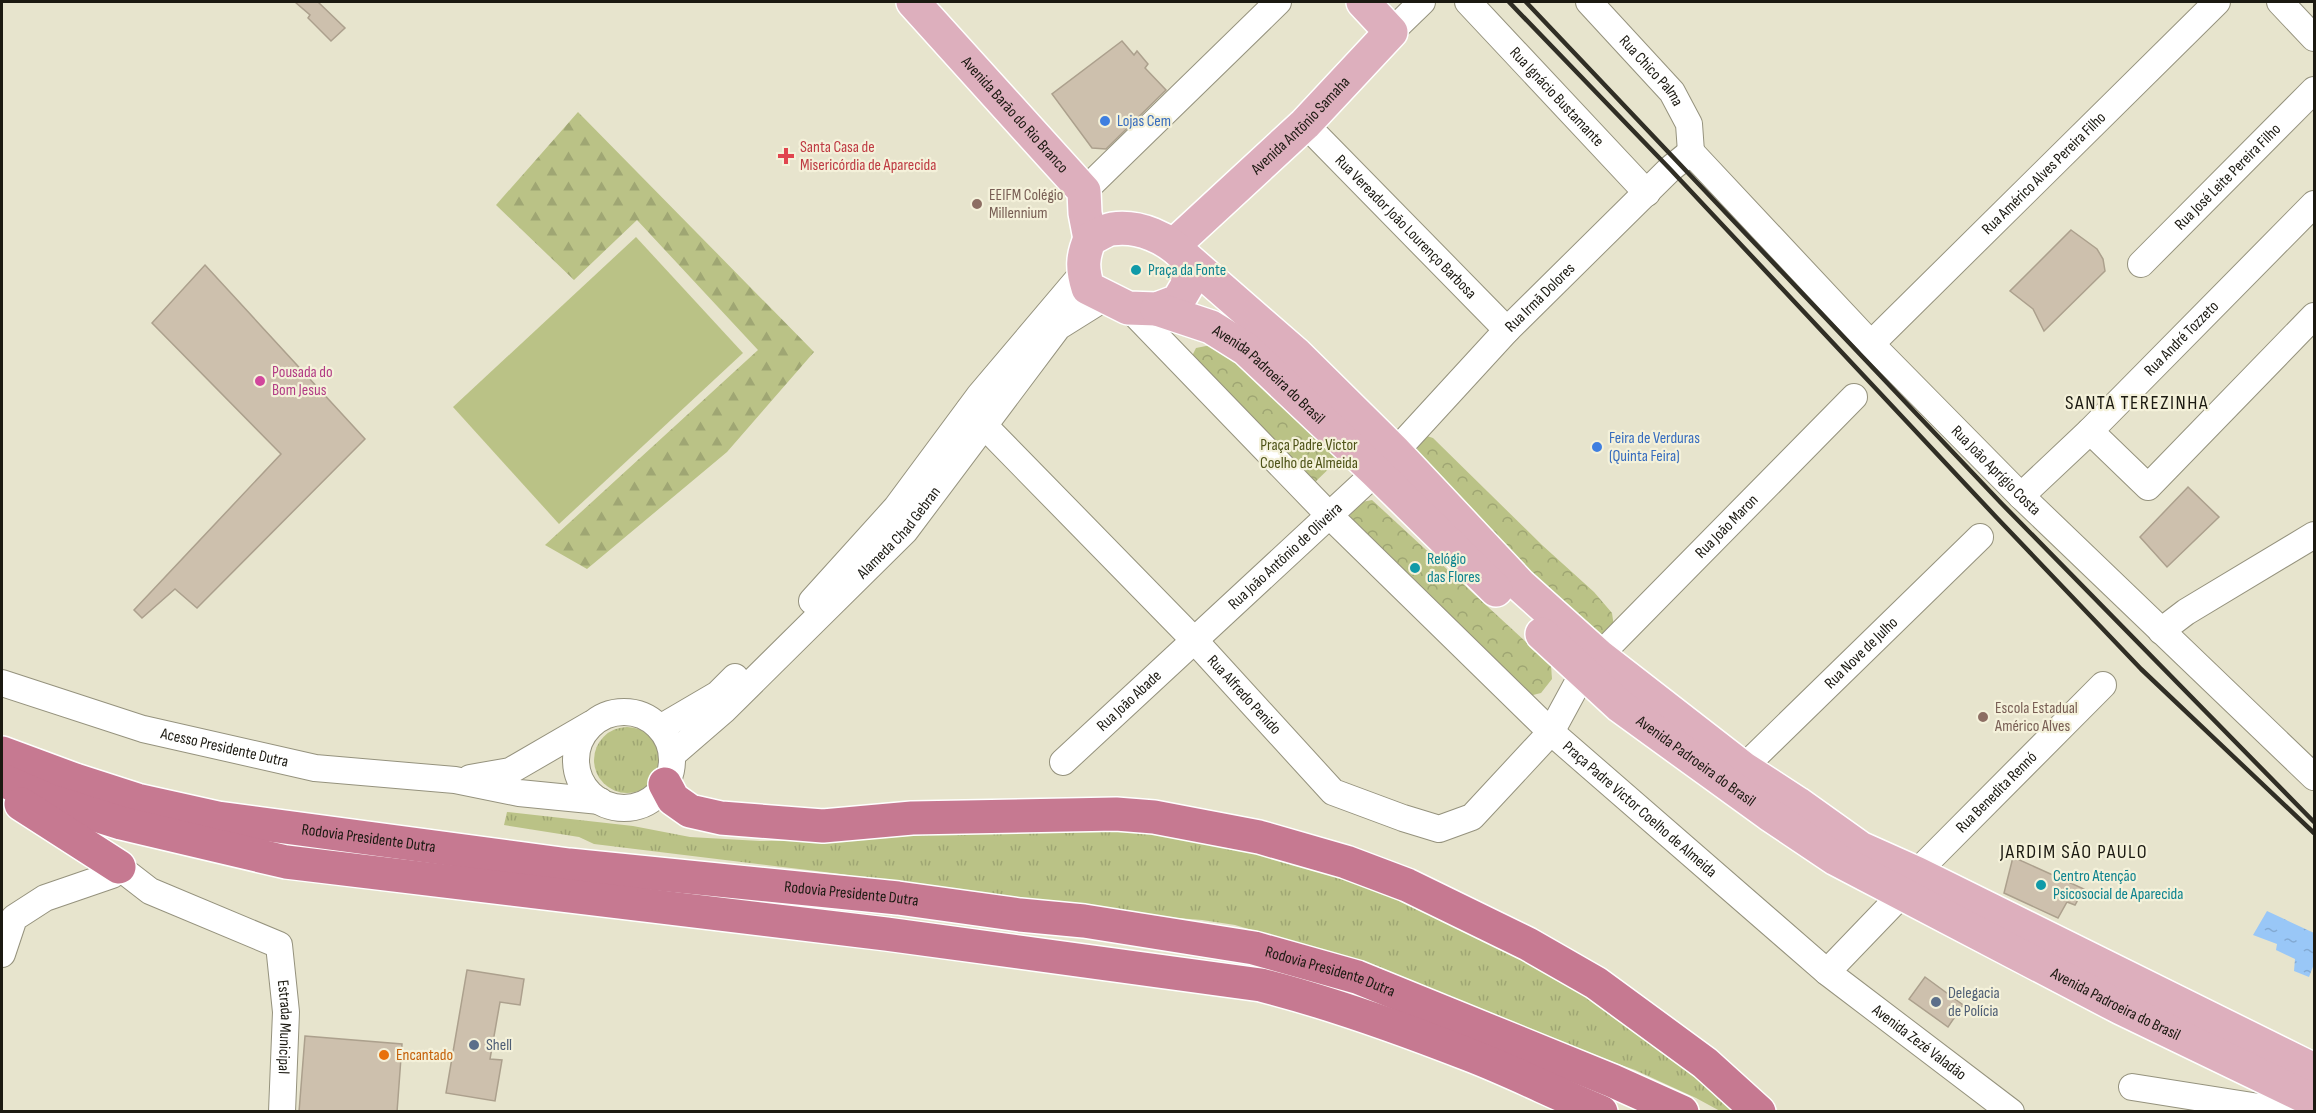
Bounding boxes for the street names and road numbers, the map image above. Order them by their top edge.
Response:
street label: Rua Chico Palma [1615,32,1687,109]
street label: Rua Ignácio Bustamante [1506,43,1608,151]
street label: Avenida Barão do Rio Branco [957,52,1072,177]
street label: Avenida Antônio Samaha [1246,73,1354,179]
street label: Rua Américo Alves Pereira Filho [1978,108,2110,238]
street label: Rua José Leite Pereira Filho [2171,120,2285,234]
street label: Rua Vereador João Lourenço Barbosa [1331,151,1481,303]
street label: Rua Irmã Dolores [1501,259,1579,336]
street label: Rua André Tozzeto [2140,297,2223,380]
street label: Avenida Padroeira do Brasil [1208,320,1329,428]
street label: Rua João Aprígio Costa [1947,422,2045,519]
street label: Alameda Chad Gebran [852,483,944,583]
street label: Rua João Maron [1691,491,1762,562]
street label: Rua João Antônio de Oliveira [1224,499,1346,614]
street label: Rua Nove de Julho [1821,613,1902,693]
street label: Rua Alfredo Penido [1203,651,1285,738]
street label: Rua João Abade [1093,666,1165,735]
street label: Avenida Padroeira do Brasil [1632,711,1759,811]
street label: Acesso Presidente Dutra [158,724,290,771]
street label: Praça Padre Victor Coelho de Almeida [1559,737,1721,881]
street label: Rua Benedita Rennó [1952,748,2041,837]
street label: Rodovia Presidente Dutra [301,820,437,857]
street label: Rodovia Presidente Dutra [783,877,920,910]
street label: Rodovia Presidente Dutra [1263,942,1398,1001]
street label: Avenida Padroeira do Brasil [2047,963,2183,1045]
street label: Estrada Municipal [273,979,296,1075]
street label: Avenida Zezé Valadão [1868,1000,1970,1084]

